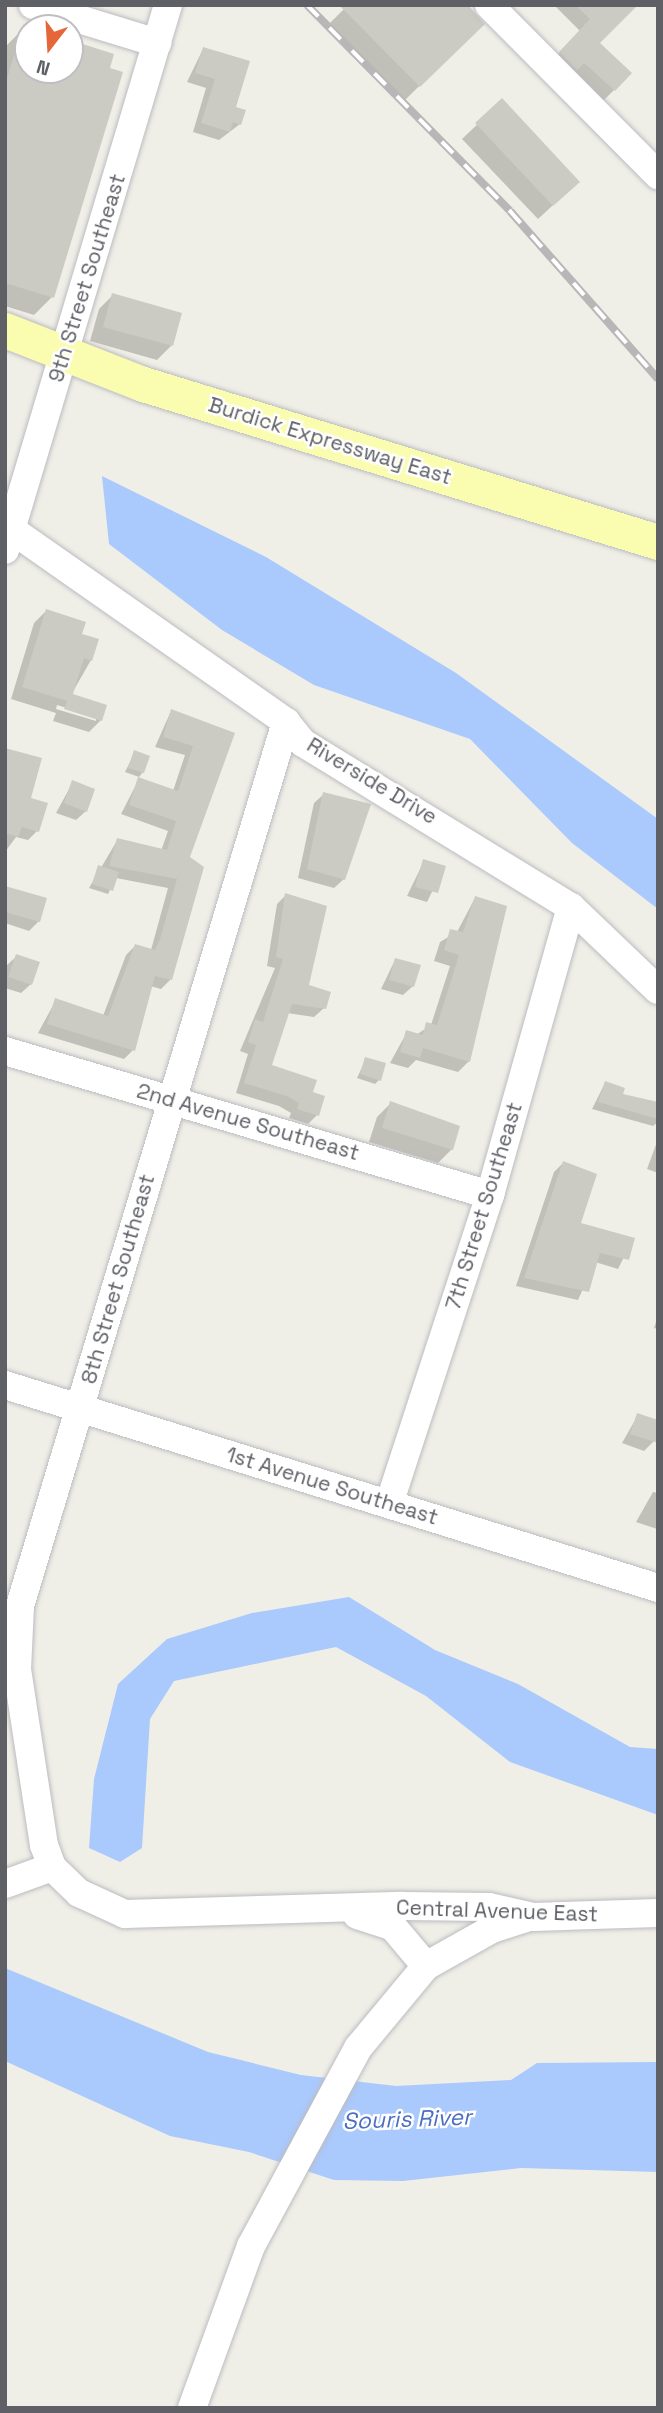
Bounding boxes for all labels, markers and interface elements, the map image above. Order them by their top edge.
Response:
north arrow [14,14,84,84]
text: N [34,54,53,81]
street label: 9th Street Southeast [43,171,131,385]
street label: Burdick Expressway East [205,392,455,490]
street label: Riverside Drive [302,732,442,830]
street label: 2nd Avenue Southeast [134,1078,362,1166]
street label: 7th Street Southeast [440,1099,528,1313]
street label: 8th Street Southeast [76,1171,160,1387]
street label: 1st Avenue Southeast [223,1442,441,1530]
street label: Central Avenue East [396,1895,598,1927]
water label: Souris River [342,2103,472,2135]

